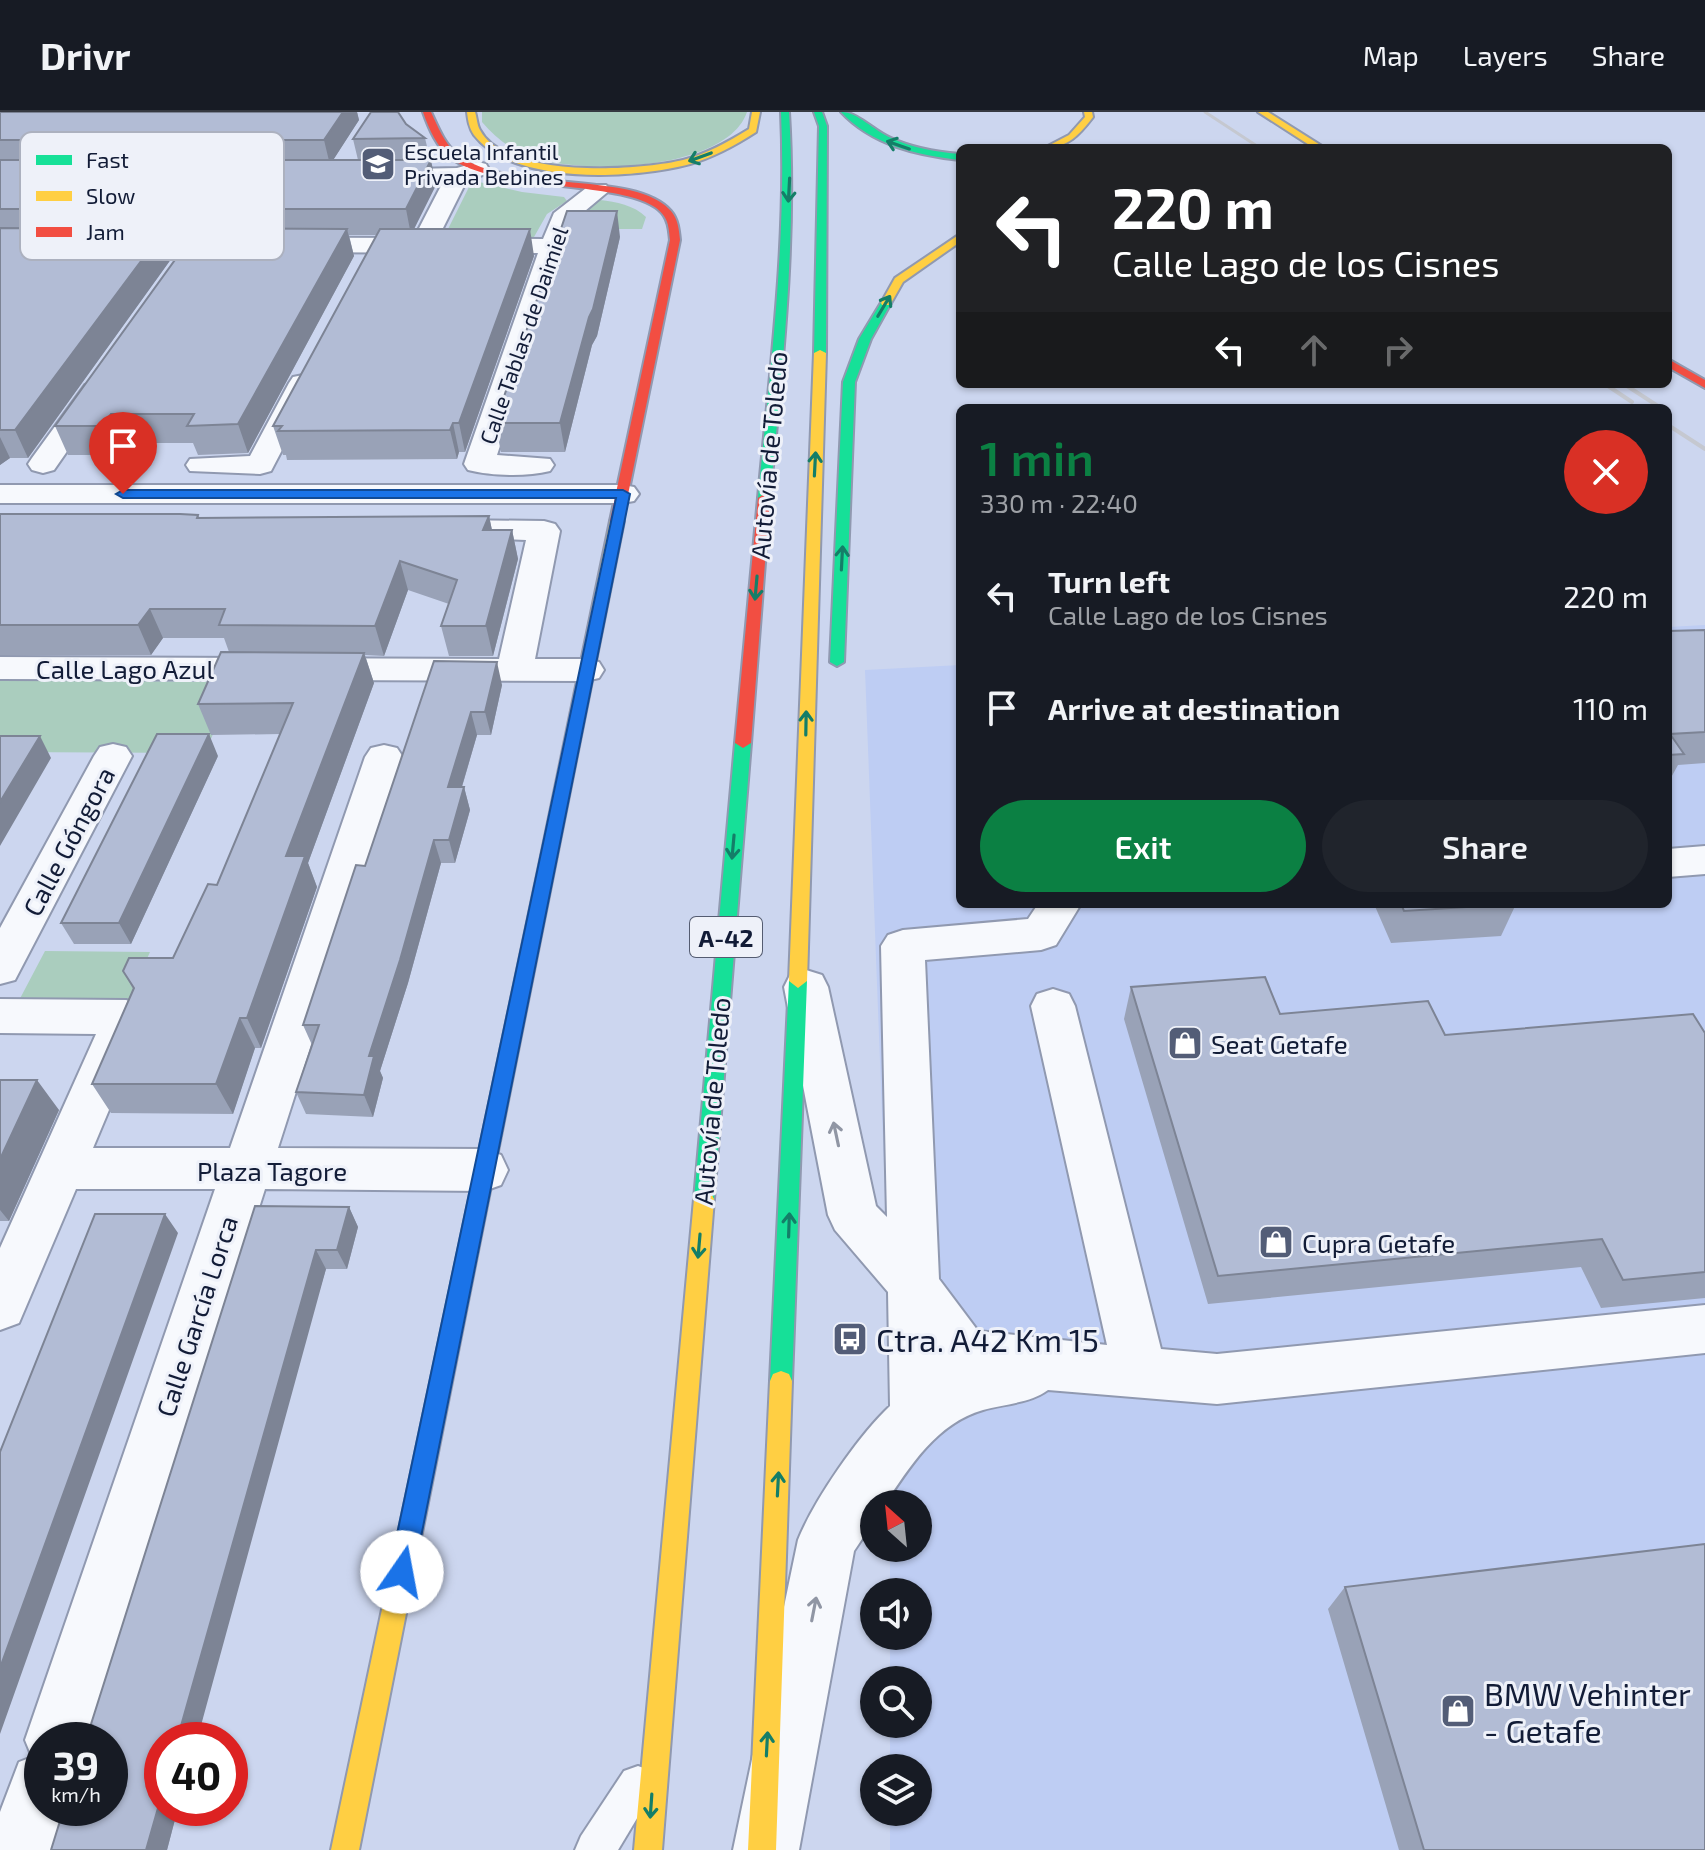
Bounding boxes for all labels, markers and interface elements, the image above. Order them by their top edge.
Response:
text: Drivr [40,32,130,78]
text: Map [1363,38,1419,72]
text: Layers [1463,38,1548,72]
text: Share [1592,38,1665,72]
legend [20,132,284,260]
one-way arrow [886,136,911,151]
place label: Escuela Infantil Privada Bebines [404,138,564,189]
school or university icon: Escuela Infantil Privada Bebines [359,145,397,183]
text: Fast [86,146,129,172]
one-way arrow [688,151,713,165]
text: 220 m [1112,173,1274,240]
one-way arrow [781,176,796,203]
icon: left [980,176,1084,280]
text: Slow [86,182,135,208]
text: Jam [86,218,125,244]
street label: Calle Tablas de Daimiel [474,222,573,447]
text: Calle Lago de los Cisnes [1112,241,1499,284]
one-way arrow [876,295,892,318]
icon: left [1208,328,1252,372]
icon: ahead [1292,328,1336,372]
icon: right [1376,328,1420,372]
street label: Autovía de Toledo [743,350,793,560]
pin [89,412,157,494]
icon: arrive [101,424,145,468]
text: 1 min [980,428,1094,486]
button: close [1564,430,1648,514]
one-way arrow [808,451,823,478]
text: 330 m · 22:40 [980,487,1138,518]
one-way arrow [835,545,850,572]
text: Turn left [1048,563,1170,599]
one-way arrow [748,574,763,601]
icon: left [980,574,1024,618]
text: 220 m [1563,578,1648,614]
text: Calle Lago de los Cisnes [1048,599,1328,630]
street label: Calle Lago Azul [36,653,214,684]
icon: arrive [980,686,1024,730]
text: Arrive at destination [1048,690,1340,726]
text: 110 m [1573,690,1648,726]
one-way arrow [799,710,814,737]
street label: Calle Góngora [16,761,120,921]
button: Exit [980,800,1306,892]
button: Share [1322,800,1648,892]
one-way arrow [726,833,741,860]
road number: A-42 [690,917,762,957]
street label: Autovía de Toledo [686,996,736,1206]
shop icon: Seat Getafe [1166,1024,1204,1062]
place label: Seat Getafe [1211,1028,1348,1059]
one-way arrow [828,1122,843,1148]
street label: Plaza Tagore [197,1155,347,1186]
street label: Calle García Lorca [149,1212,243,1420]
one-way arrow [782,1212,797,1239]
shop icon: Cupra Getafe [1257,1223,1295,1261]
place label: Cupra Getafe [1302,1227,1455,1258]
one-way arrow [691,1232,706,1259]
bus stop icon: Ctra. A42 Km 15 [831,1320,869,1358]
place label: Ctra. A42 Km 15 [876,1320,1099,1358]
one-way arrow [771,1471,786,1498]
north arrow [860,1490,932,1562]
map controls [860,1490,932,1826]
position arrow [360,1530,444,1614]
button: sound [860,1578,932,1650]
one-way arrow [807,1596,822,1622]
button: search [860,1666,932,1738]
place label: BMW Vehinter - Getafe [1484,1674,1691,1749]
shop icon: BMW Vehinter - Getafe [1439,1692,1477,1730]
speed limit sign: 40 [144,1722,248,1826]
one-way arrow [760,1731,775,1758]
text: 39 [53,1740,99,1788]
button: layers [860,1754,932,1826]
text: km/h [51,1782,101,1806]
one-way arrow [643,1792,658,1819]

